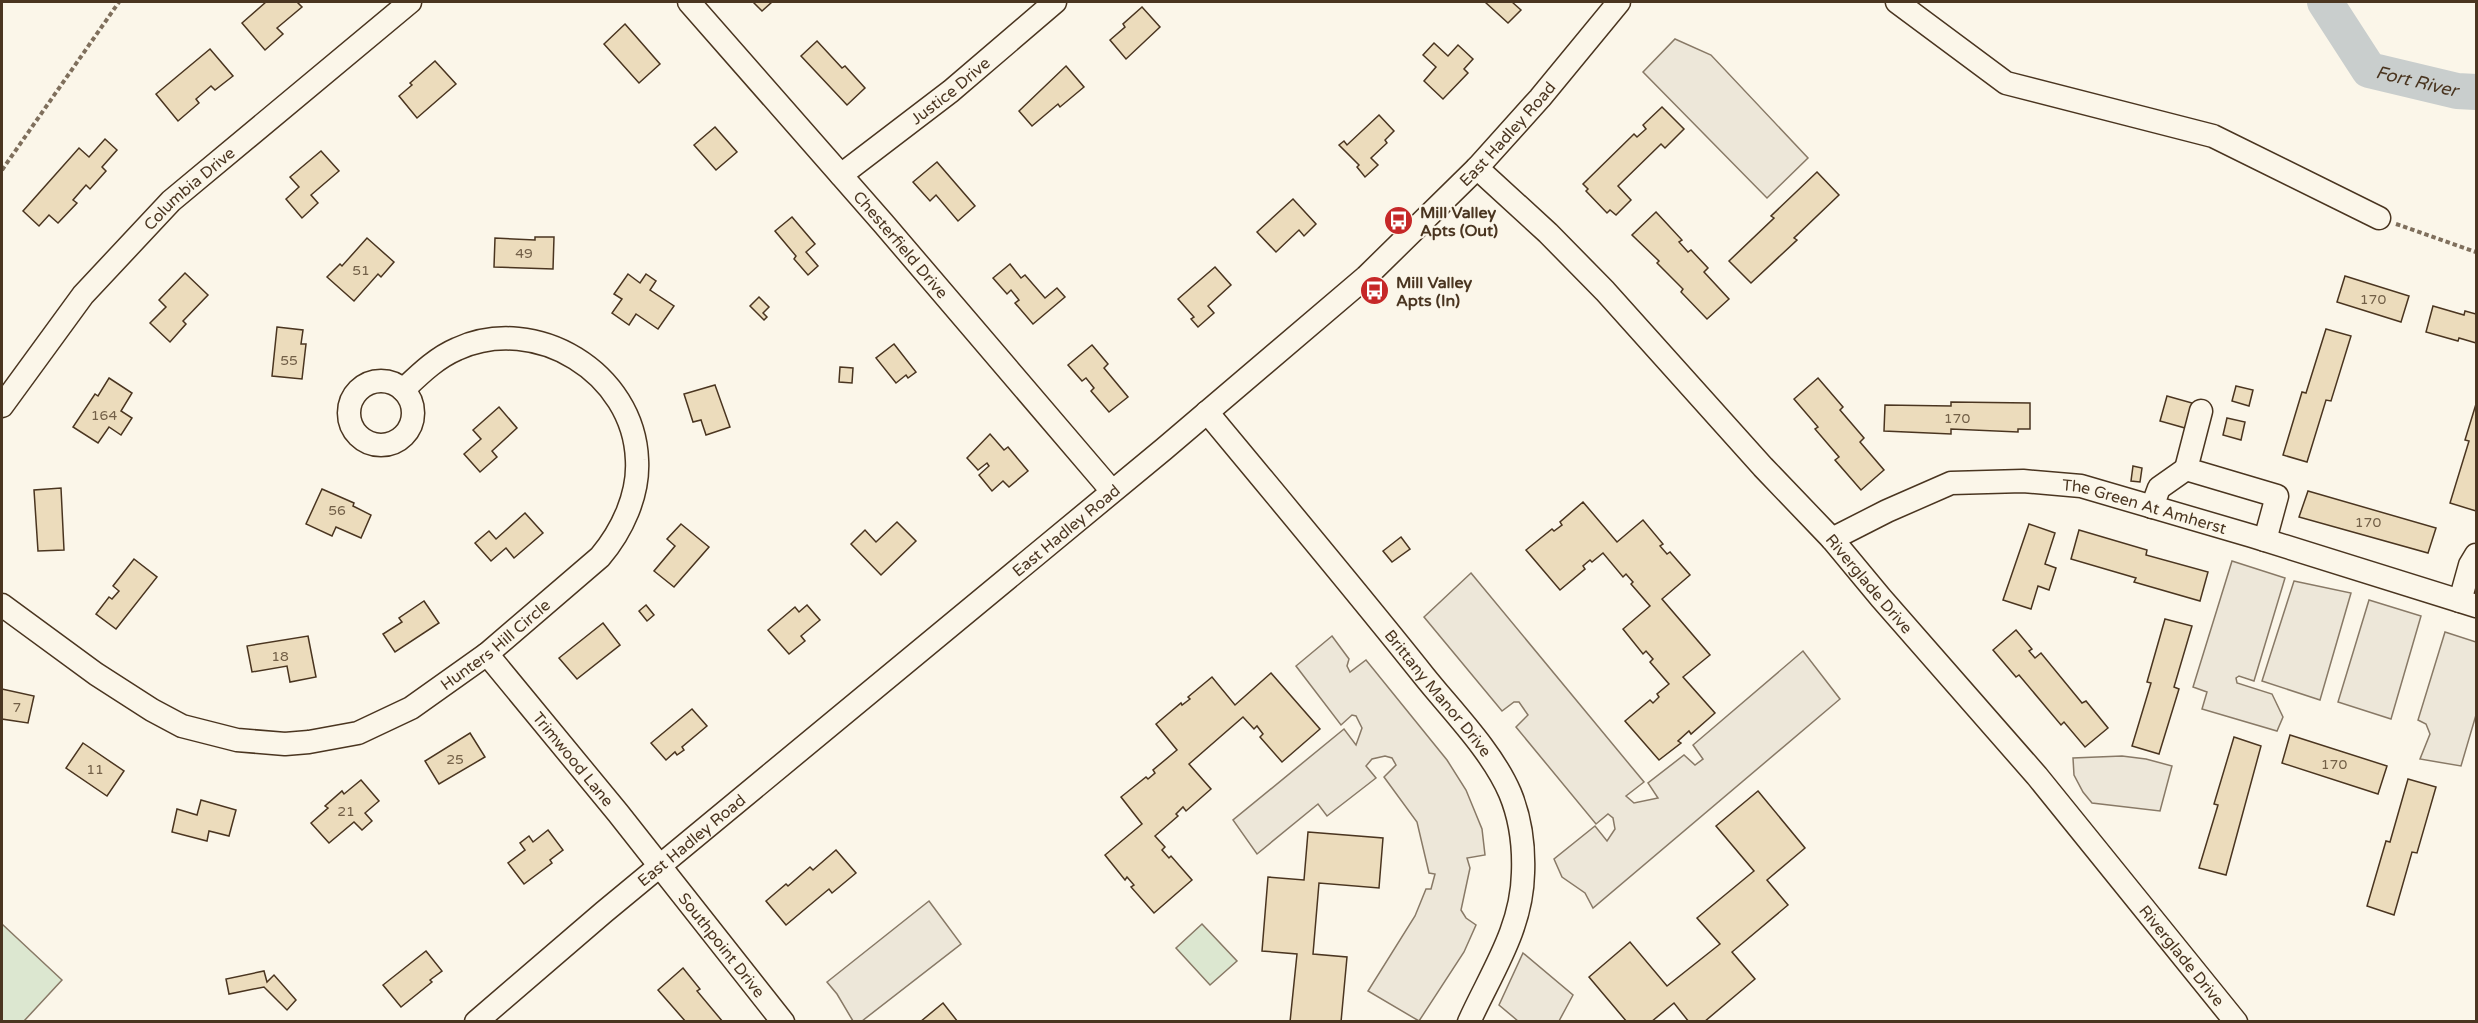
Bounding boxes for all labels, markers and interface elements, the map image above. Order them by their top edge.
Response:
street label: Justice Drive [907,53,994,129]
water label: Fort River [2373,61,2462,102]
street label: East Hadley Road [1455,78,1560,191]
street label: Columbia Drive [140,143,239,235]
street label: Chesterfield Drive [848,187,952,303]
place label: Mill Valley Apts (Out) [1420,203,1498,241]
bus stop icon: Mill Valley Apts (Out) [1383,205,1415,237]
house number: 49 [515,245,533,262]
house number: 51 [352,262,370,279]
place label: Mill Valley Apts (In) [1396,273,1473,311]
bus stop icon: Mill Valley Apts (In) [1359,275,1391,307]
house number: 170 [2360,291,2386,308]
house number: 55 [280,352,298,369]
house number: 164 [91,407,117,424]
house number: 170 [1944,410,1970,427]
street label: The Green At Amherst [2061,475,2229,539]
street label: East Hadley Road [1008,480,1125,581]
house number: 56 [328,502,346,519]
house number: 170 [2355,514,2381,531]
street label: Riverglade Drive [1821,530,1917,638]
street label: Hunters Hill Circle [437,595,555,695]
street label: Brittany Manor Drive [1380,626,1495,761]
house number: 18 [271,648,289,665]
house number: 7 [13,699,21,716]
street label: Trimwood Lane [528,708,618,811]
house number: 25 [446,751,464,768]
house number: 170 [2321,756,2347,773]
house number: 11 [86,761,104,778]
street label: East Hadley Road [634,790,750,891]
house number: 21 [337,803,355,820]
street label: Southpoint Drive [674,889,769,1002]
street label: Riverglade Drive [2134,901,2228,1011]

